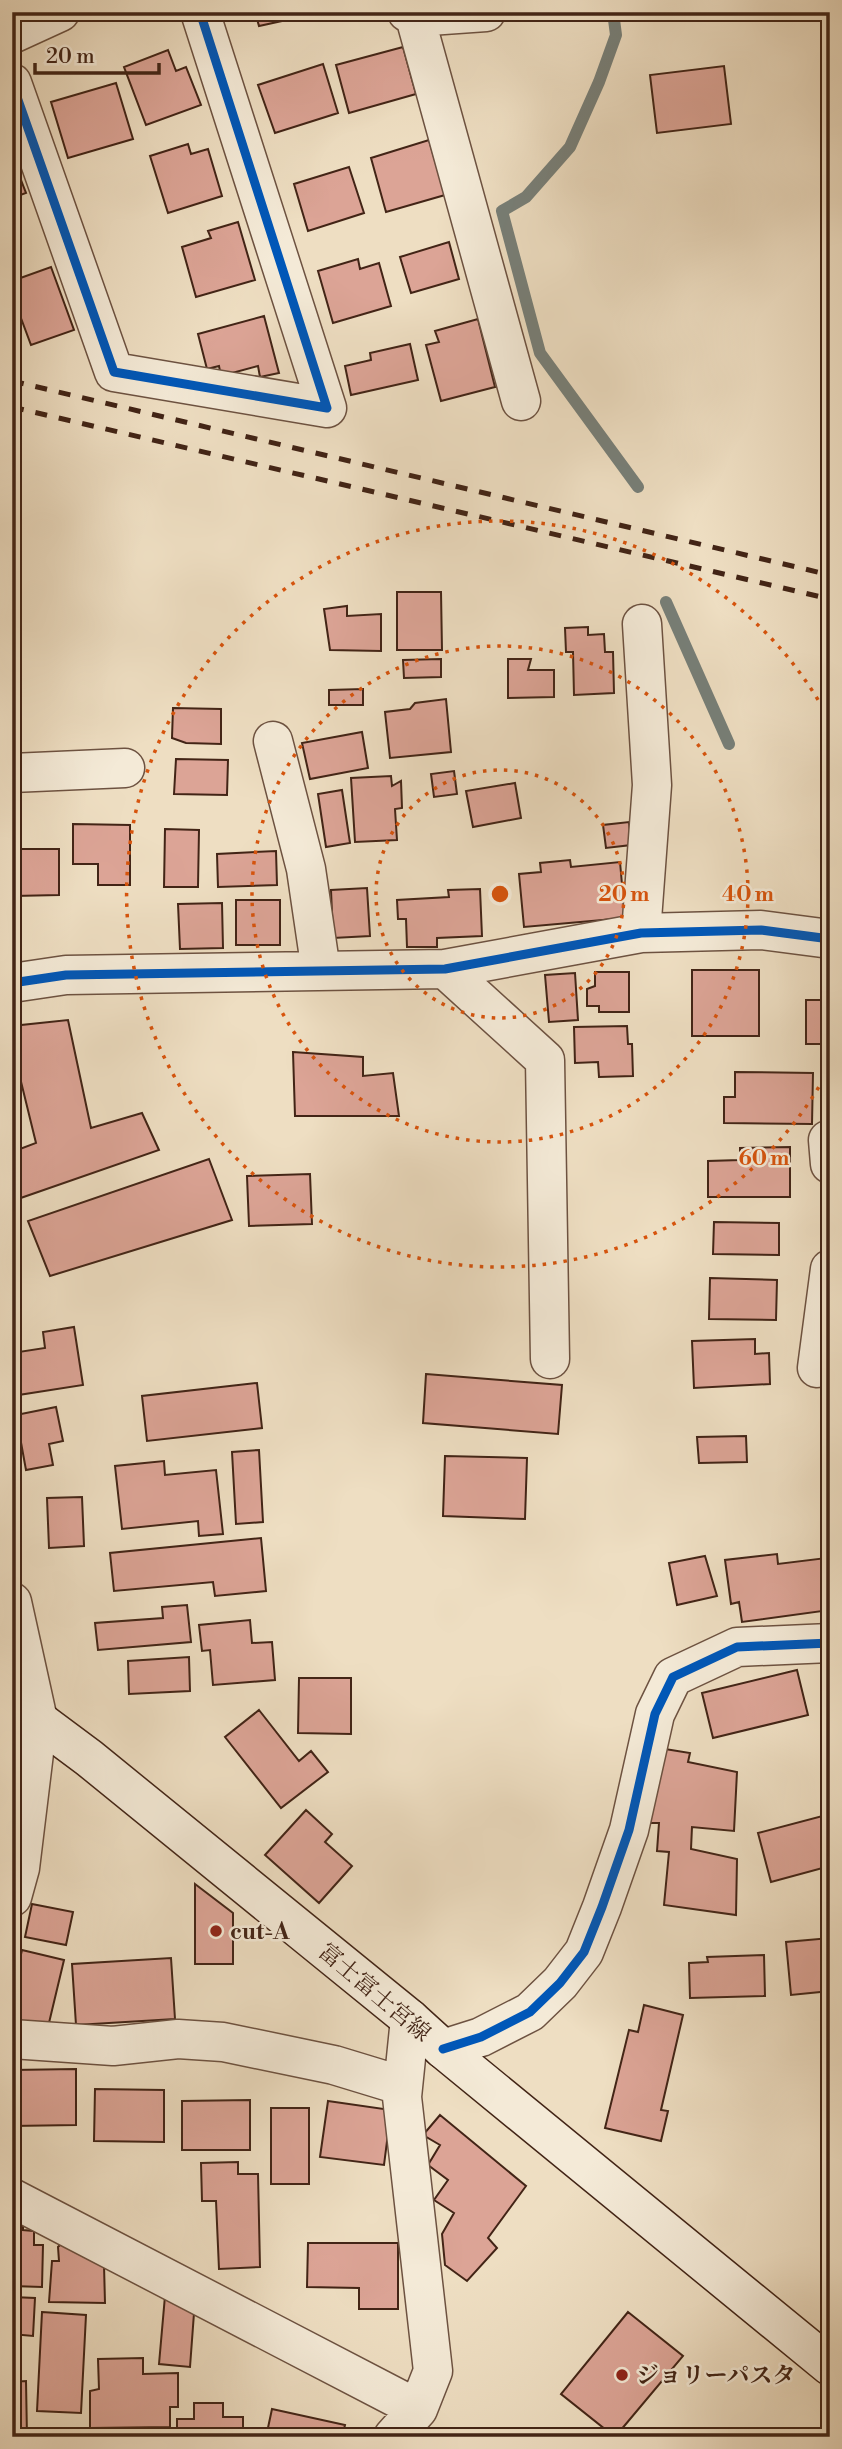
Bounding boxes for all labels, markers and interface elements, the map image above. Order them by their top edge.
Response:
scale bar [35,32,159,76]
text: 20 m [46,44,95,70]
centre of rings [488,882,512,906]
text: 20 m [599,882,649,908]
text: 40 m [722,882,774,908]
text: 60 m [739,1146,789,1172]
place label: cut-A [230,1918,290,1946]
marker: cut-A [208,1923,224,1939]
street label: 富士富士宮線 [313,1938,436,2048]
place label: ジョリーパスタ [636,2362,795,2390]
marker: ジョリーパスタ [614,2367,630,2383]

